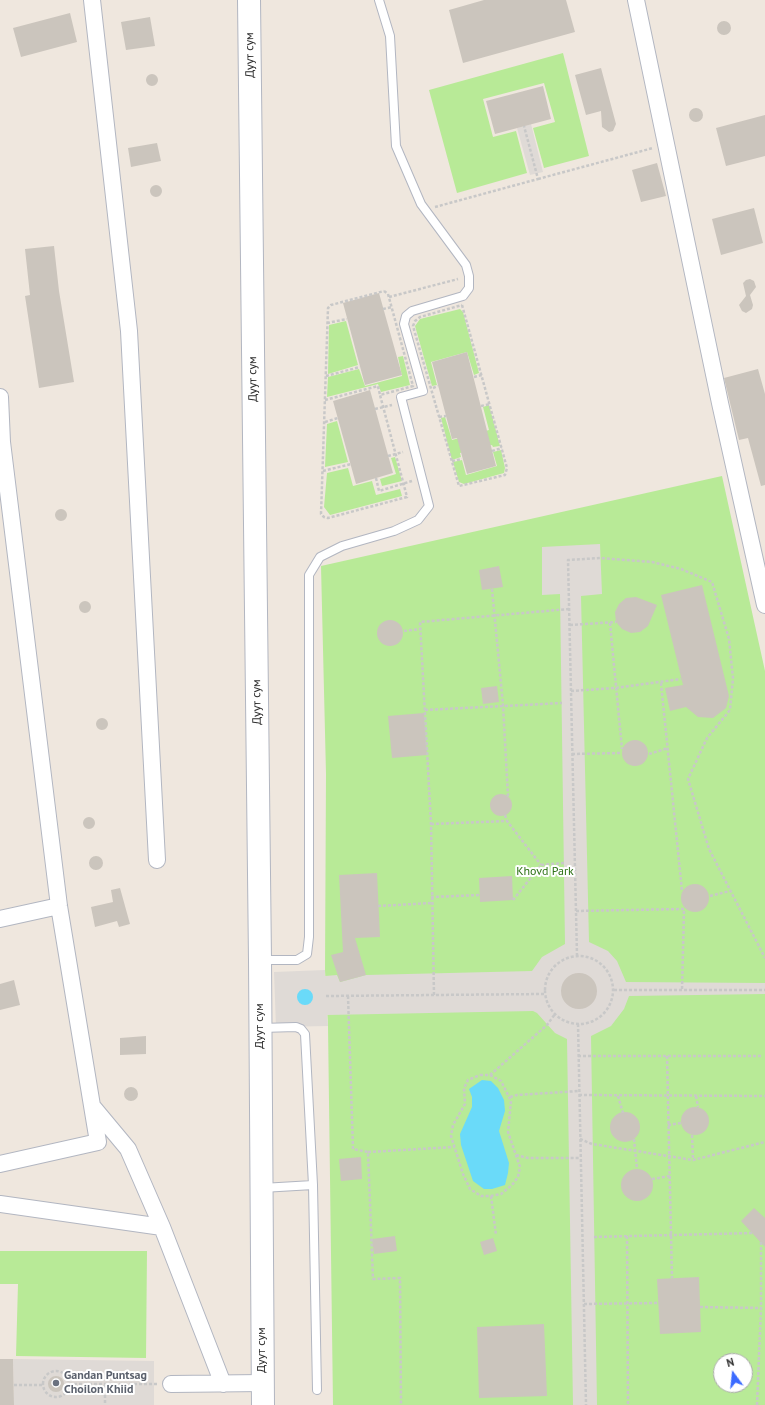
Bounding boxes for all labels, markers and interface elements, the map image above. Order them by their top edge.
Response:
street label: Дуут сум [242,32,258,78]
street label: Дуут сум [245,356,261,402]
street label: Дуут сум [249,679,265,725]
park label: Khovd Park [516,865,574,879]
street label: Дуут сум [253,1003,267,1049]
street label: Дуут сум [255,1327,269,1373]
north arrow [713,1353,753,1393]
text: N [725,1355,735,1370]
place label: Gandan Puntsag Choilon Khiid [64,1369,147,1397]
marker: Gandan Puntsag Choilon Khiid [51,1378,61,1388]

